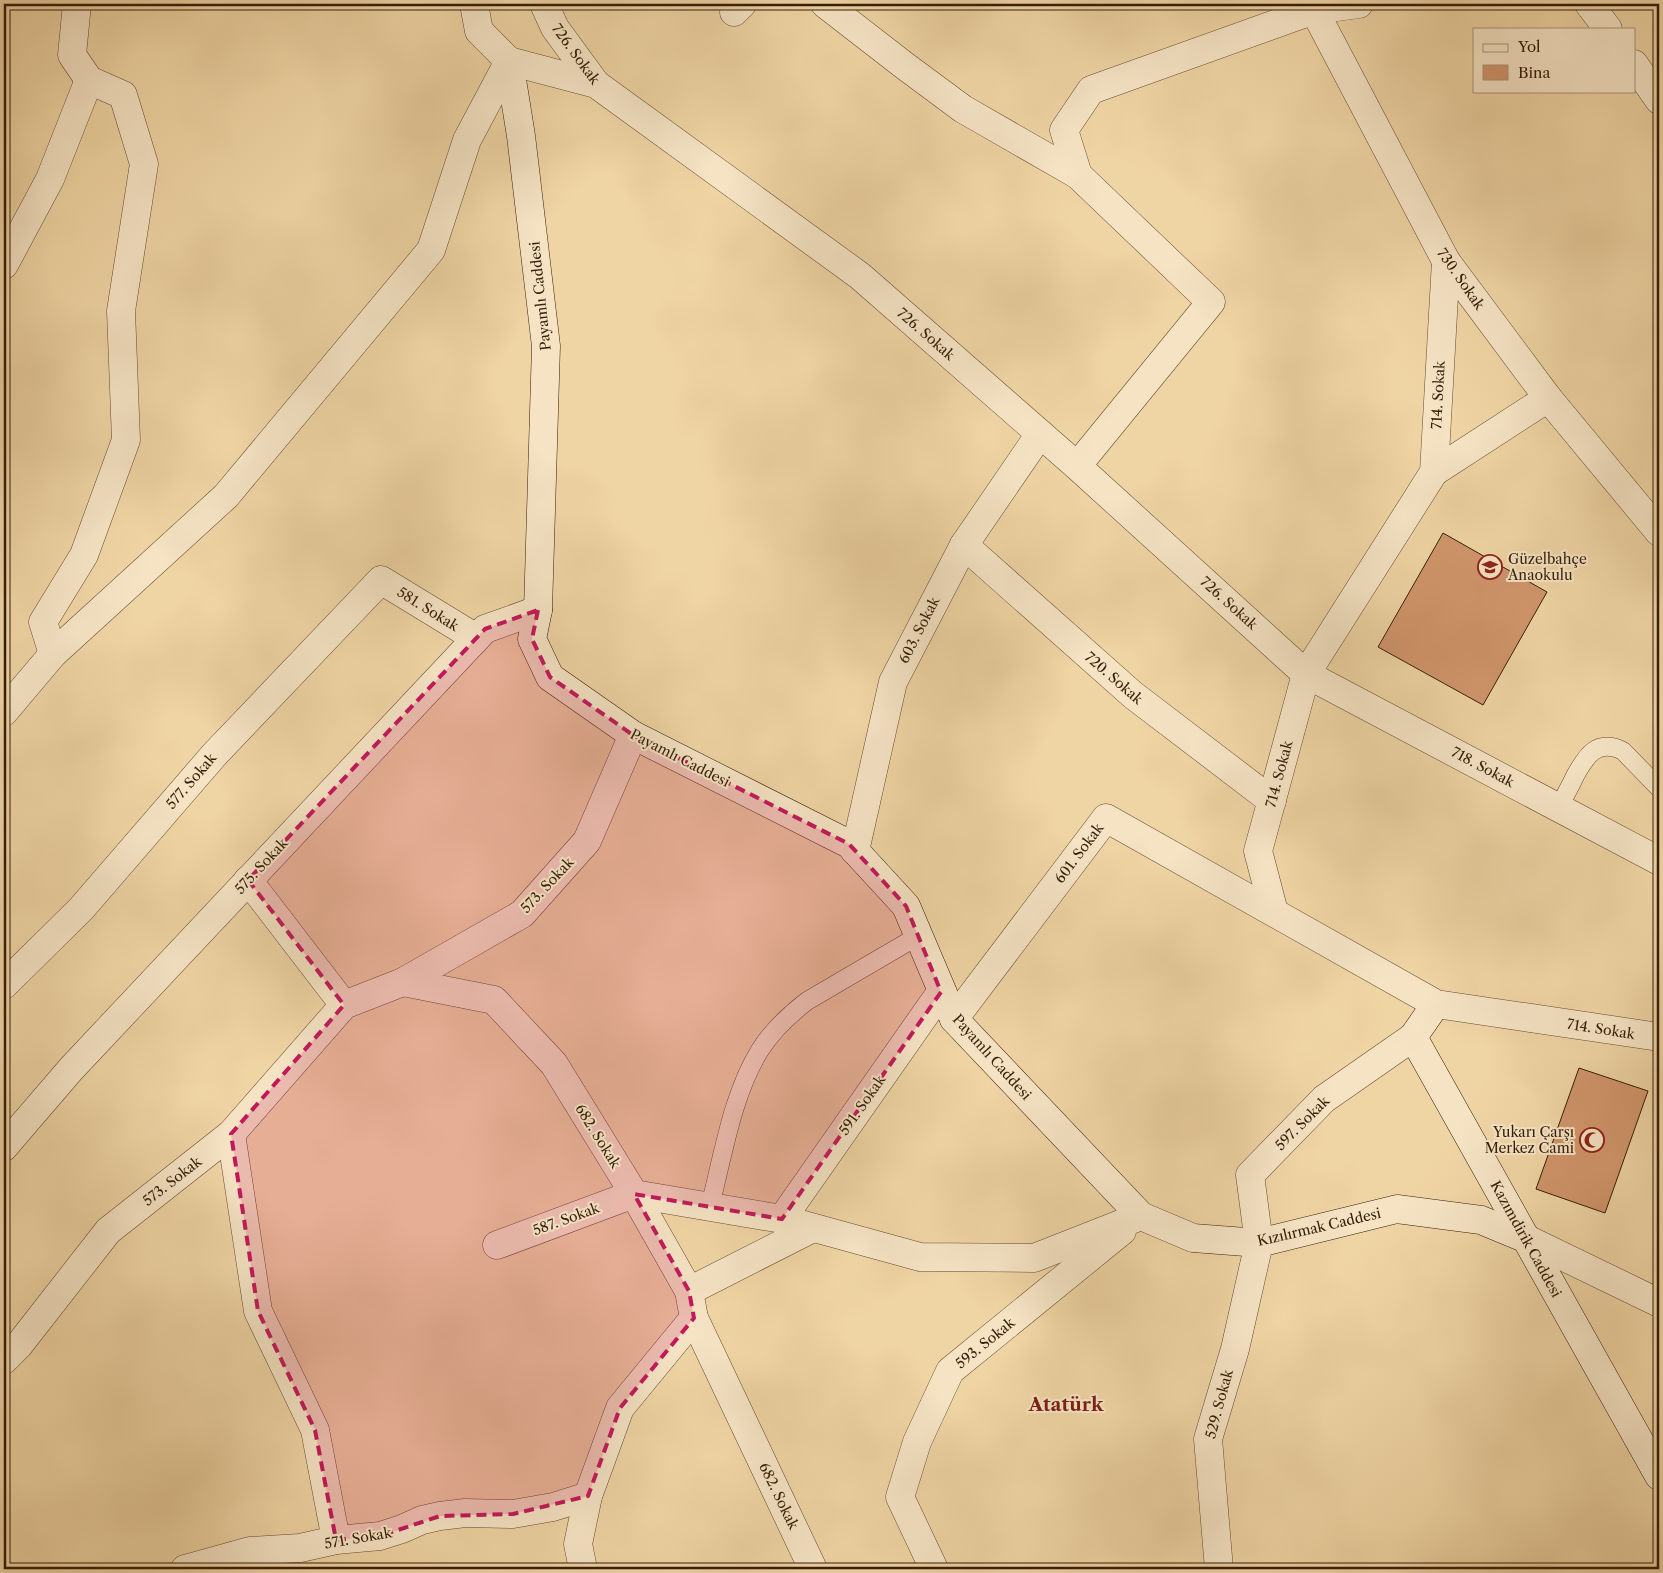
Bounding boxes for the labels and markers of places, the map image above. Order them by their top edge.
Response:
place label: Güzelbahçe Anaokulu [1507,550,1587,584]
school or university icon: Güzelbahçe Anaokulu [1477,554,1503,580]
place label: Yukarı Çarşı Merkez Cami [1485,1123,1574,1157]
mosque icon: Yukarı Çarşı Merkez Cami [1579,1127,1605,1153]

